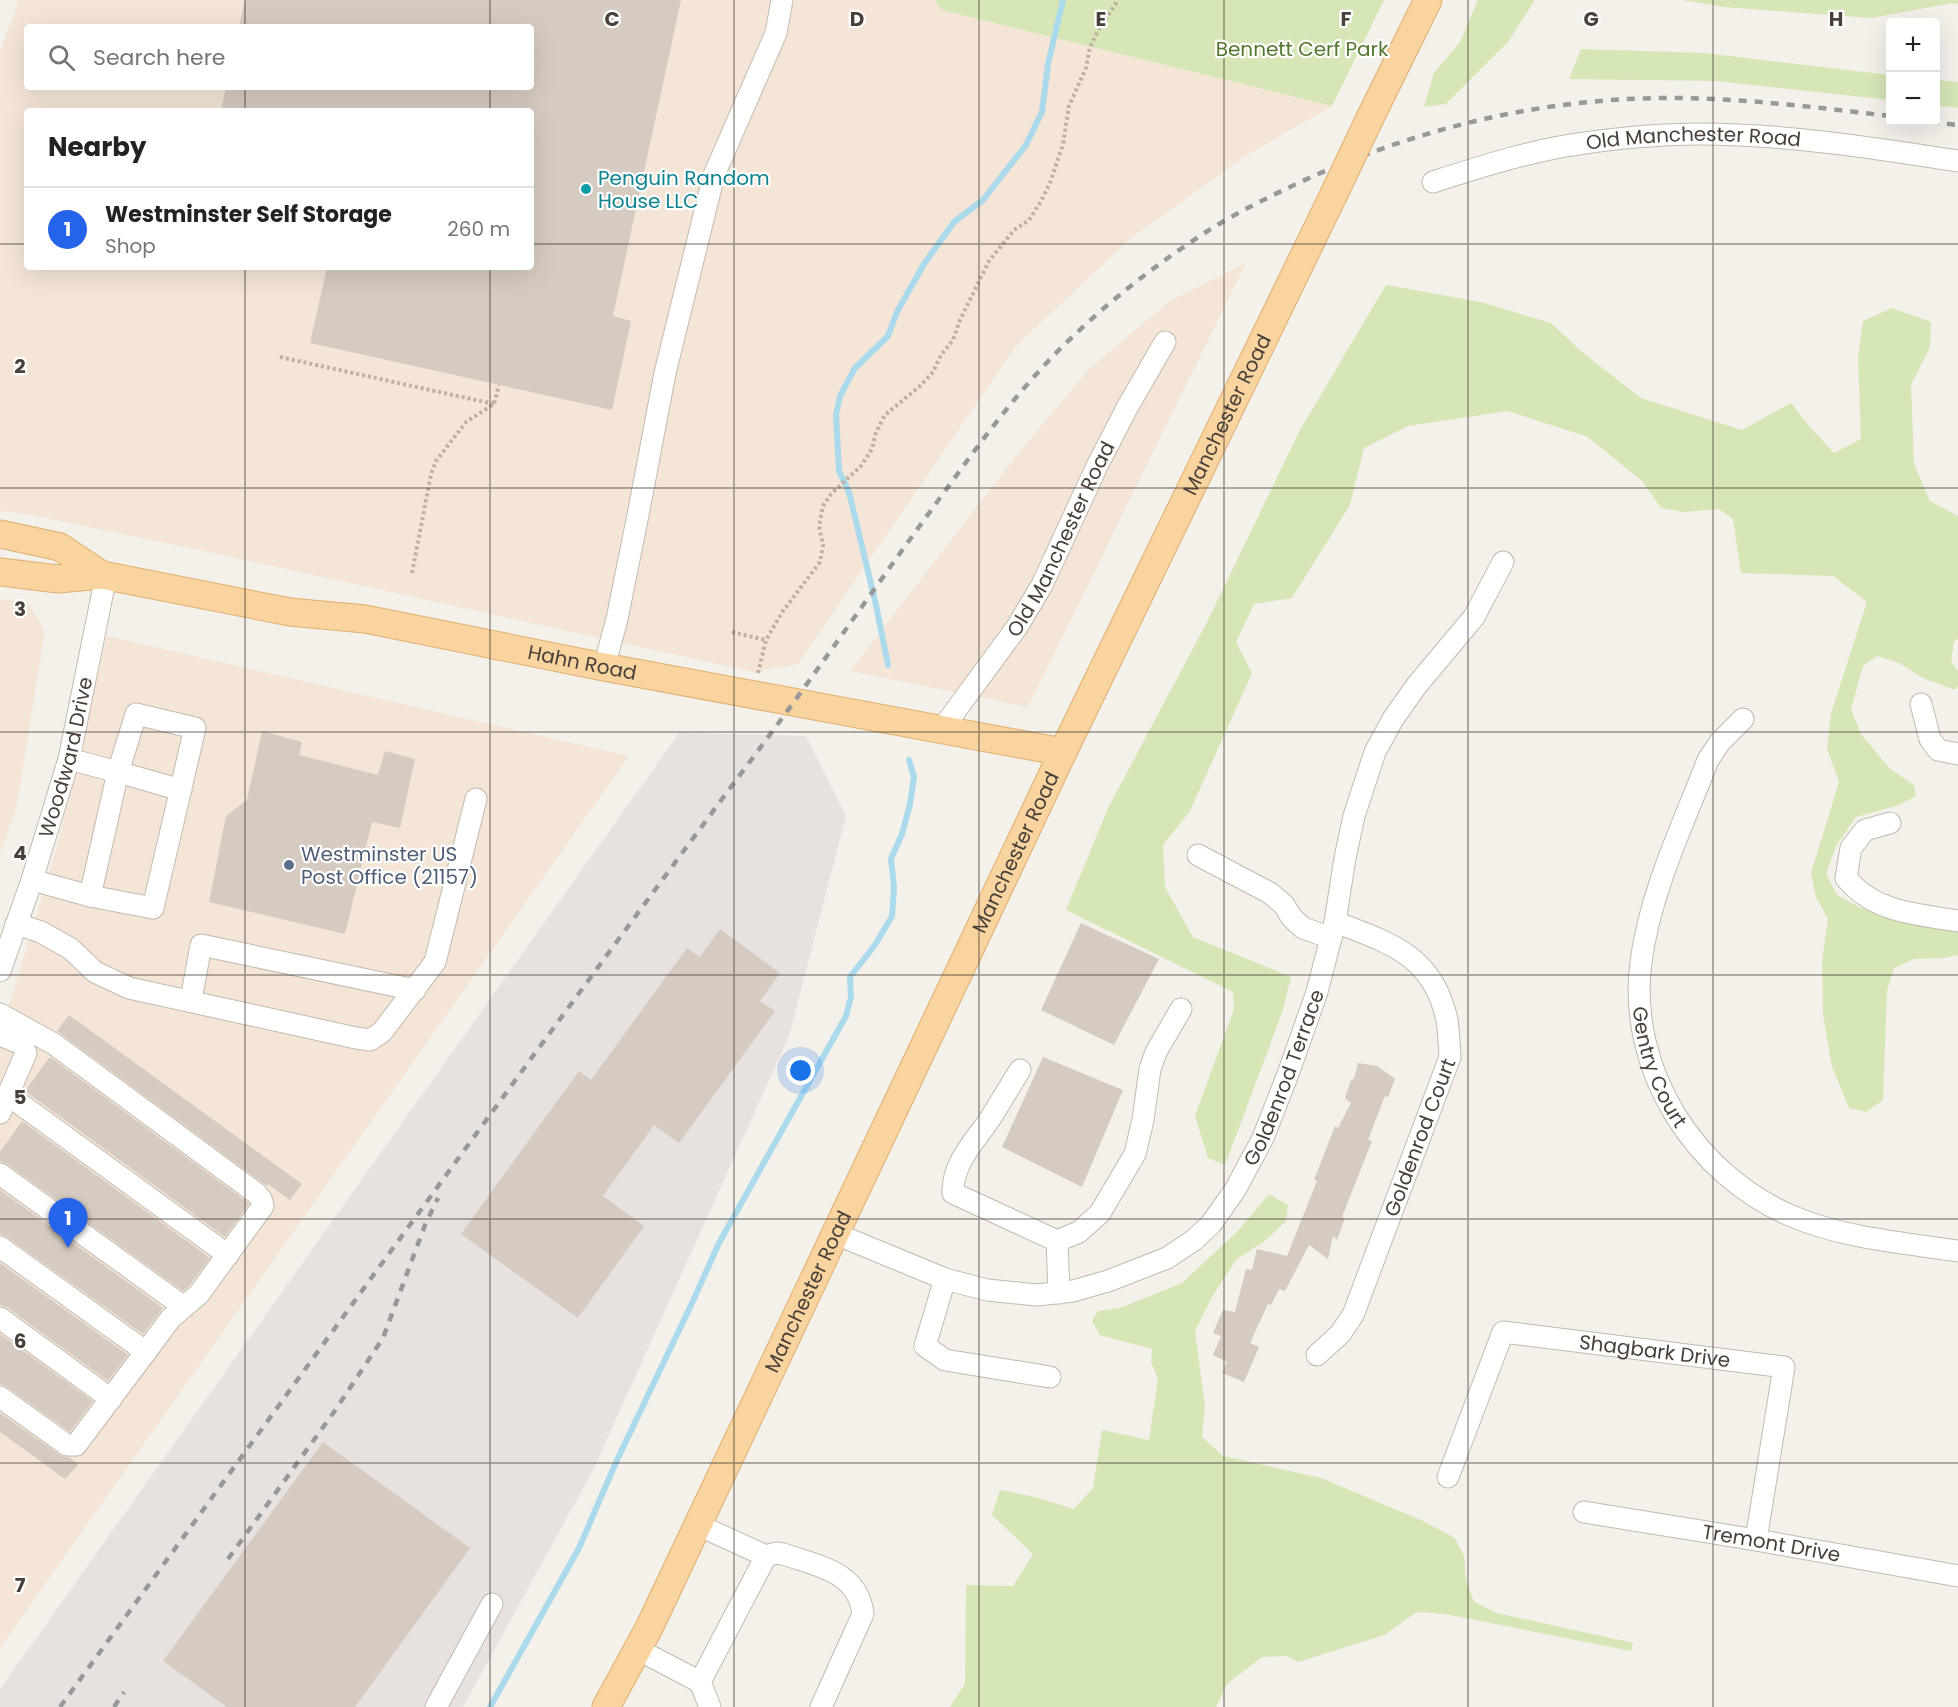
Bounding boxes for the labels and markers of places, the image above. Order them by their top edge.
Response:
place label: Penguin Random House LLC [598,164,770,215]
marker: Penguin Random House LLC [579,182,593,196]
place label: Westminster US Post Office (21157) [301,840,478,891]
marker: Westminster US Post Office (21157) [282,858,296,872]
pin: 1 [48,1198,88,1248]

